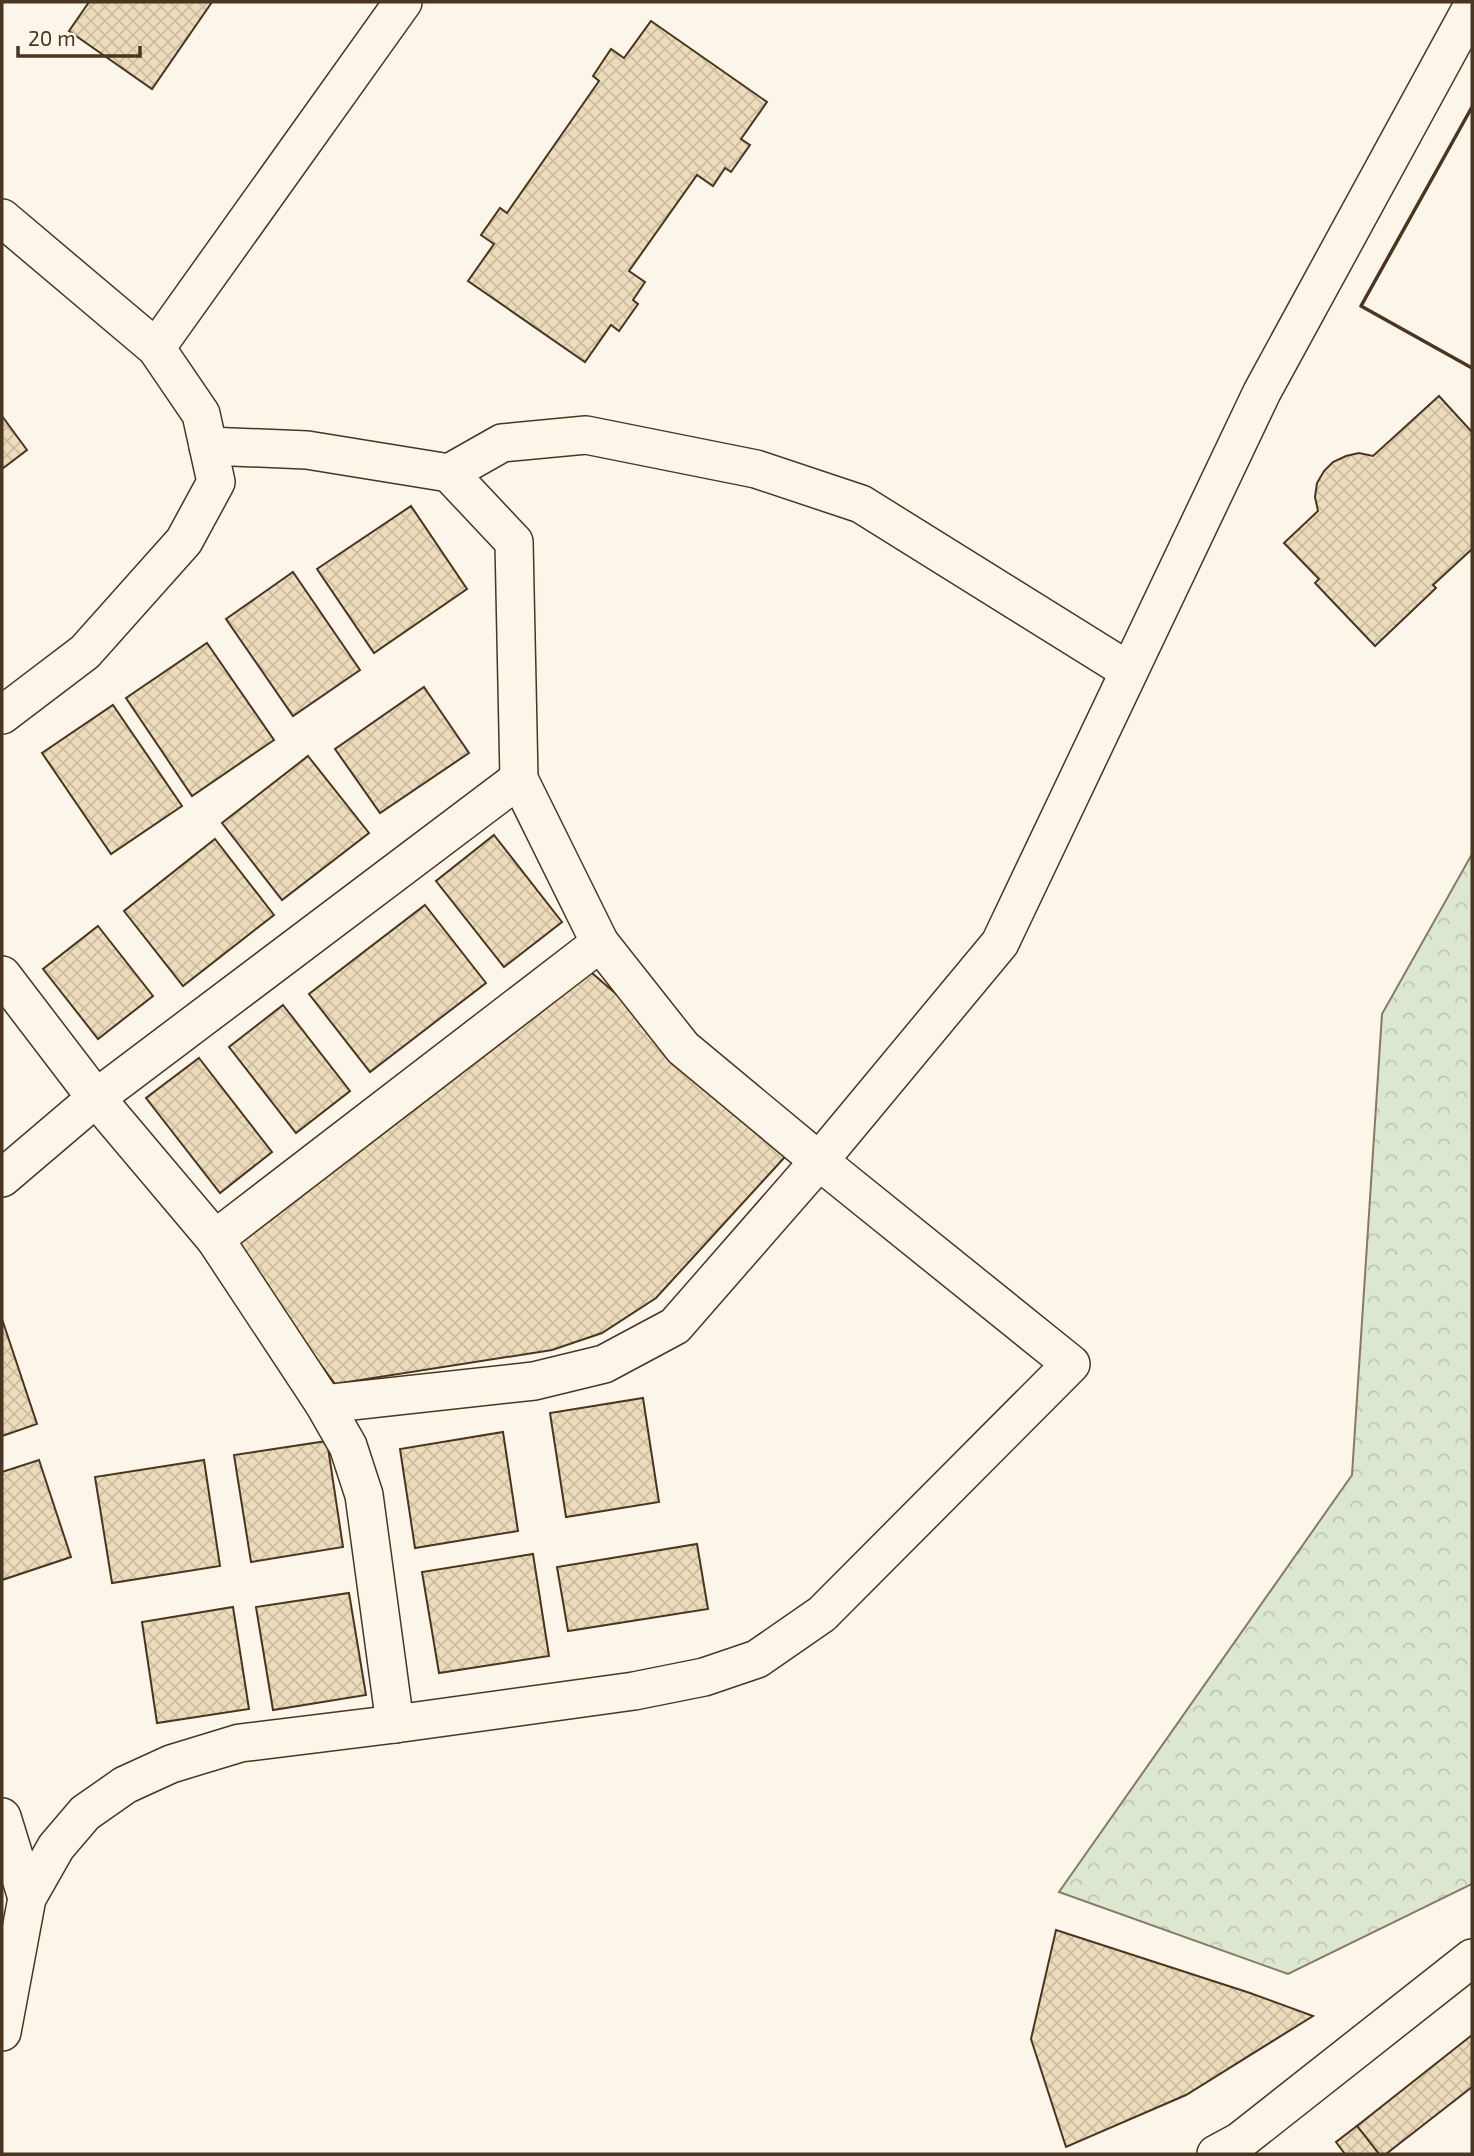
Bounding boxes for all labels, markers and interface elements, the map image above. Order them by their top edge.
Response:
scale bar [18,14,140,58]
text: 20 m [28,25,76,50]

